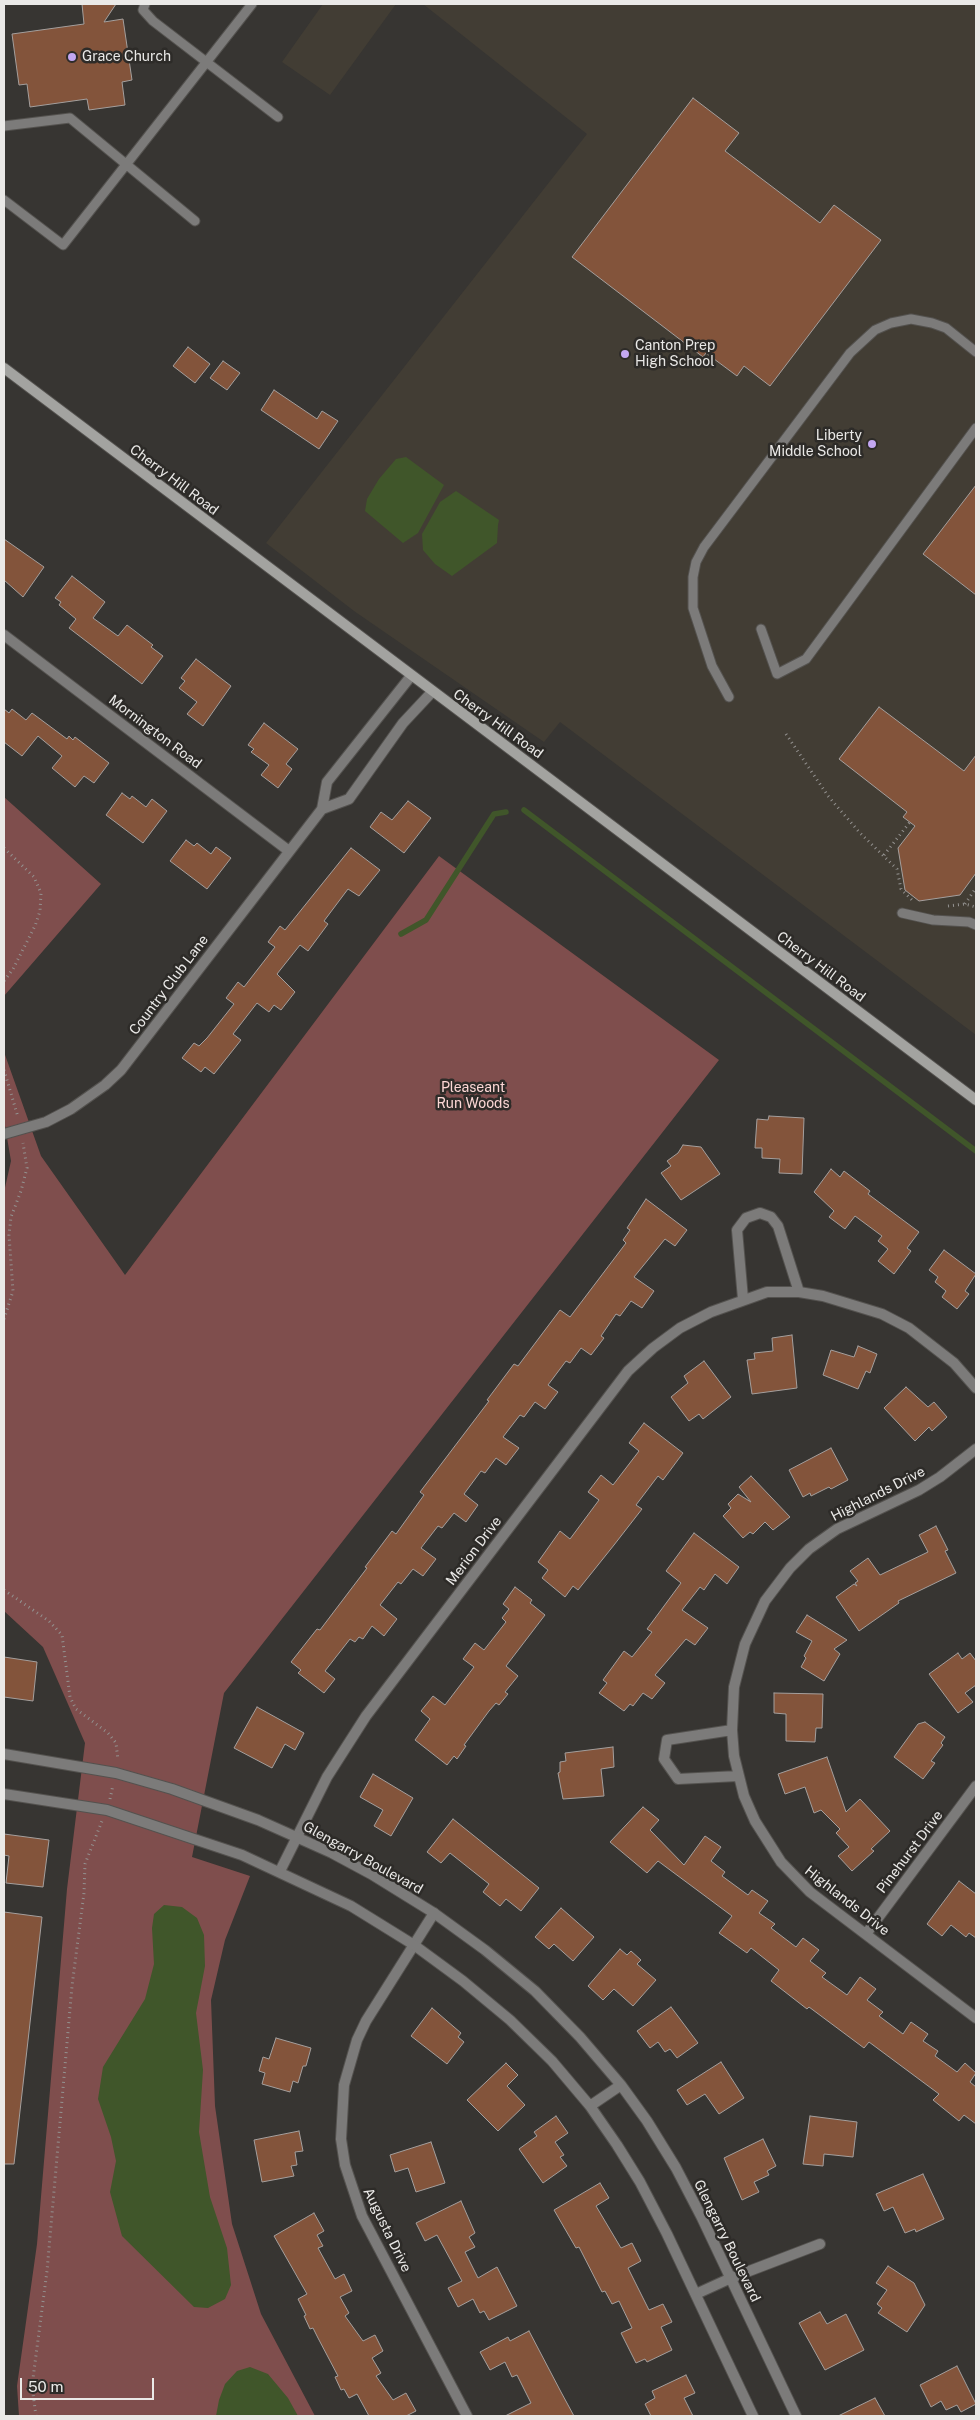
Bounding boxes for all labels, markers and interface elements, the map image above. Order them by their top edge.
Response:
place label: Grace Church [82,49,171,65]
marker: Grace Church [66,51,78,63]
place label: Canton Prep High School [635,338,715,371]
marker: Canton Prep High School [619,348,631,360]
place label: Liberty Middle School [769,428,862,461]
marker: Liberty Middle School [866,438,878,450]
street label: Cherry Hill Road [126,441,222,519]
street label: Cherry Hill Road [450,686,546,762]
street label: Mornington Road [105,692,205,772]
street label: Cherry Hill Road [773,928,869,1006]
street label: Country Club Lane [126,932,212,1038]
park label: Pleaseant Run Woods [436,1080,510,1112]
street label: Highlands Drive [828,1463,928,1525]
street label: Merion Drive [443,1513,505,1589]
street label: Pinehurst Drive [873,1807,947,1897]
street label: Glengarry Boulevard [300,1818,426,1898]
street label: Highlands Drive [801,1863,893,1939]
street label: Glengarry Boulevard [690,2177,764,2305]
street label: Augusta Drive [359,2185,415,2275]
scale bar [22,2368,156,2400]
text: 50 m [28,2378,63,2395]

